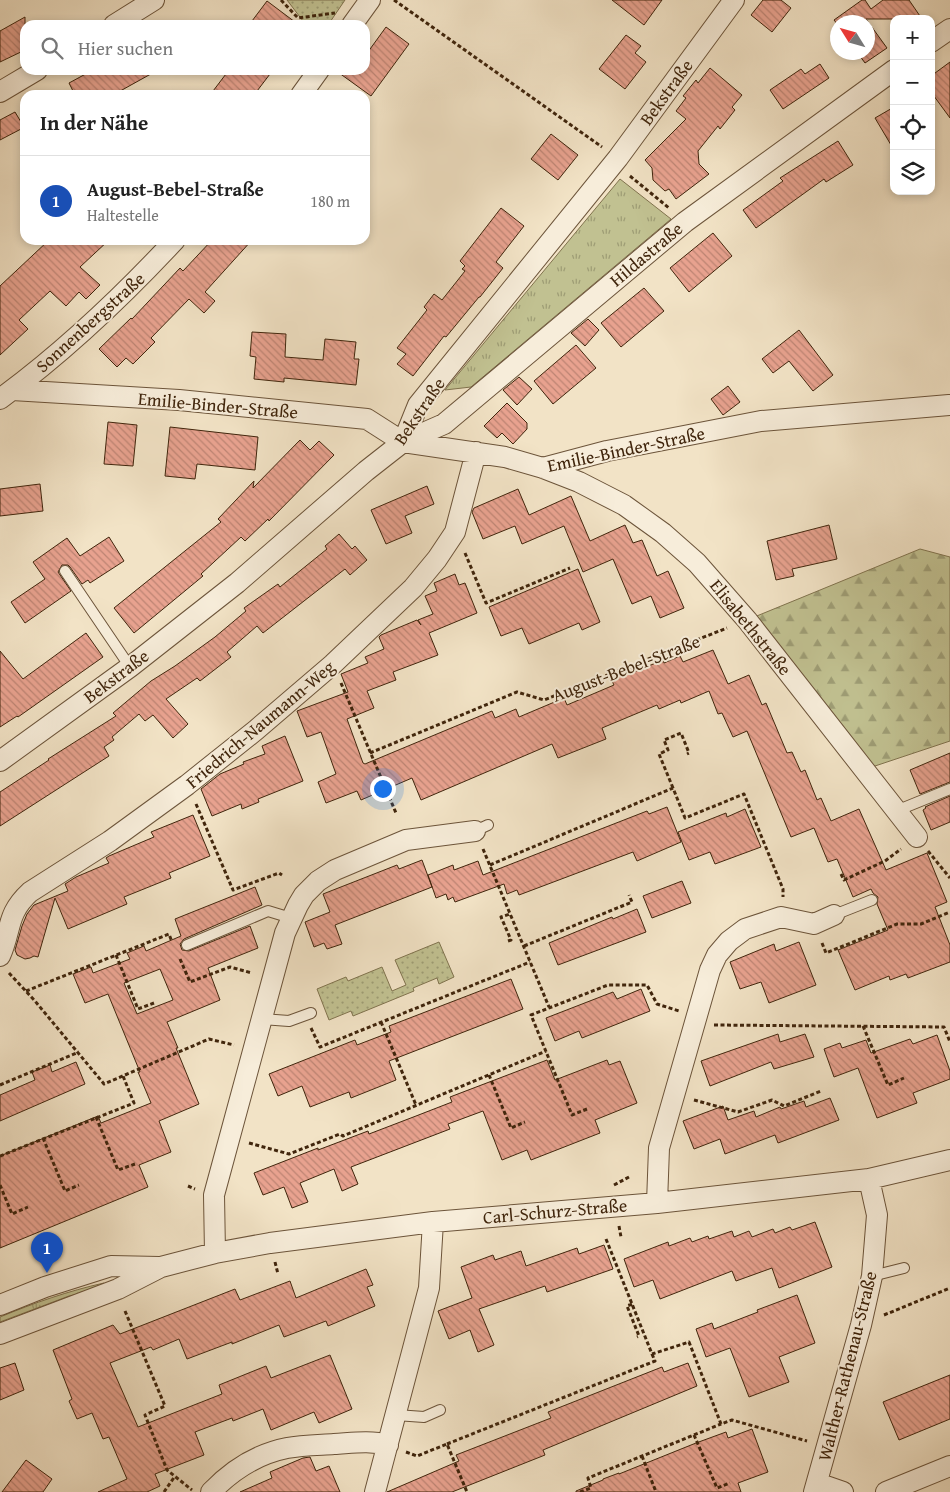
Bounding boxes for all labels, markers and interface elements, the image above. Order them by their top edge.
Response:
north arrow [830,15,875,60]
map controls [890,15,935,195]
button: + [890,15,935,60]
search box [20,20,370,75]
icon: search [38,34,66,62]
text: Hier suchen [78,34,173,62]
street label: Bekstraße [633,53,699,131]
button: − [890,60,935,105]
button: locate [890,105,935,150]
text: In der Nähe [40,107,148,138]
button: layers [890,150,935,195]
text: August-Bebel-Straße [87,175,264,203]
text: 1 [52,189,60,213]
text: 180 m [310,189,350,213]
text: Haltestelle [87,203,159,227]
street label: Hildastraße [603,215,689,293]
street label: Sonnenbergstraße [29,265,151,379]
street label: Bekstraße [387,372,451,450]
street label: Emilie-Binder-Straße [137,385,299,425]
street label: Emilie-Binder-Straße [545,419,707,479]
street label: Elisabethstraße [704,573,798,681]
street label: August-Bebel-Straße [548,627,704,709]
street label: Bekstraße [78,642,154,710]
street label: Friedrich-Naumann-Weg [180,653,340,795]
your location [370,776,396,802]
street label: Carl-Schurz-Straße [482,1191,628,1231]
pin: 1 [31,1232,63,1273]
street label: Walther-Rathenau-Straße [810,1268,884,1464]

